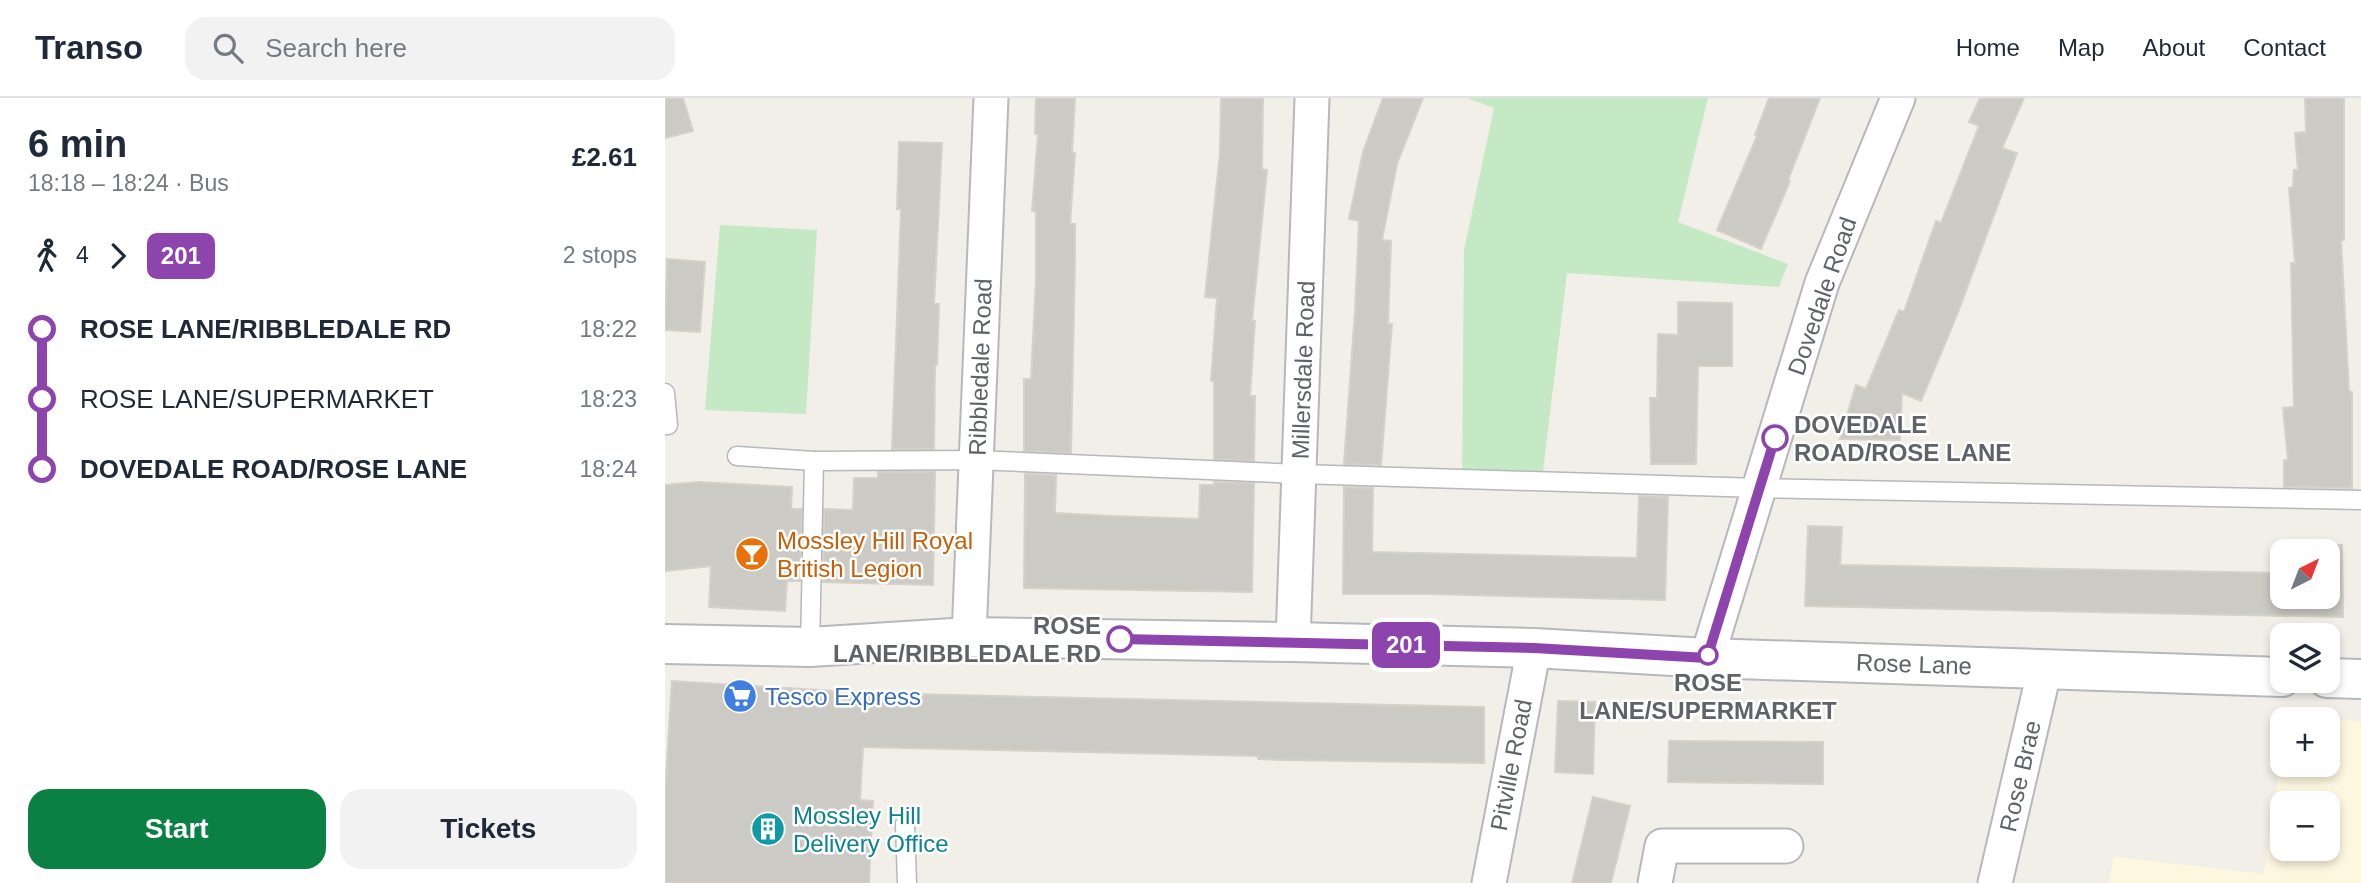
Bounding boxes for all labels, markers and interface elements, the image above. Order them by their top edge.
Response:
search box [185,17,675,80]
text: Transo [35,29,143,66]
icon: search [209,29,247,67]
text: Search here [265,33,407,63]
text: Home [1956,34,2020,61]
text: Map [2058,34,2105,61]
text: About [2143,34,2205,61]
text: Contact [2243,34,2326,61]
text: 6 min [28,123,127,165]
text: £2.61 [572,142,637,172]
text: 18:18 – 18:24 · Bus [28,170,229,196]
street label: Dovedale Road [1782,213,1862,379]
icon: walk [28,237,66,275]
icon: forward [99,237,137,275]
text: 4 [76,242,89,268]
text: 201 [161,242,201,269]
text: 2 stops [563,242,637,268]
street label: Ribbledale Road [963,278,997,456]
street label: Millersdale Road [1286,280,1320,460]
text: ROSE LANE/RIBBLEDALE RD [80,314,451,344]
text: 18:22 [579,316,637,342]
text: ROSE LANE/SUPERMARKET [80,384,434,414]
text: 18:23 [579,386,637,412]
place label: DOVEDALE ROAD/ROSE LANE [1794,411,2011,466]
marker: DOVEDALE ROAD/ROSE LANE [1762,425,1788,451]
text: DOVEDALE ROAD/ROSE LANE [80,454,467,484]
text: 18:24 [579,456,637,482]
place label: Mossley Hill Royal British Legion [777,527,973,582]
bar icon: Mossley Hill Royal British Legion [733,535,771,573]
north arrow [2270,539,2340,609]
map controls [2270,539,2340,861]
place label: ROSE LANE/RIBBLEDALE RD [833,612,1101,667]
line badge: 201 [1366,622,1446,668]
button: layers [2270,623,2340,693]
marker: ROSE LANE/RIBBLEDALE RD [1107,626,1133,652]
text: 201 [1386,631,1426,658]
marker: ROSE LANE/SUPERMARKET [1698,645,1718,665]
street label: Rose Lane [1856,648,1972,680]
place label: ROSE LANE/SUPERMARKET [1579,669,1837,724]
supermarket icon: Tesco Express [721,677,759,715]
place label: Tesco Express [765,683,921,710]
street label: Pitville Road [1485,697,1537,833]
button: + [2270,707,2340,777]
street label: Rose Brae [1994,718,2046,834]
button: Start [28,789,326,869]
button: Tickets [340,789,637,869]
button: − [2270,791,2340,861]
place label: Mossley Hill Delivery Office [793,802,949,857]
building icon: Mossley Hill Delivery Office [749,810,787,848]

